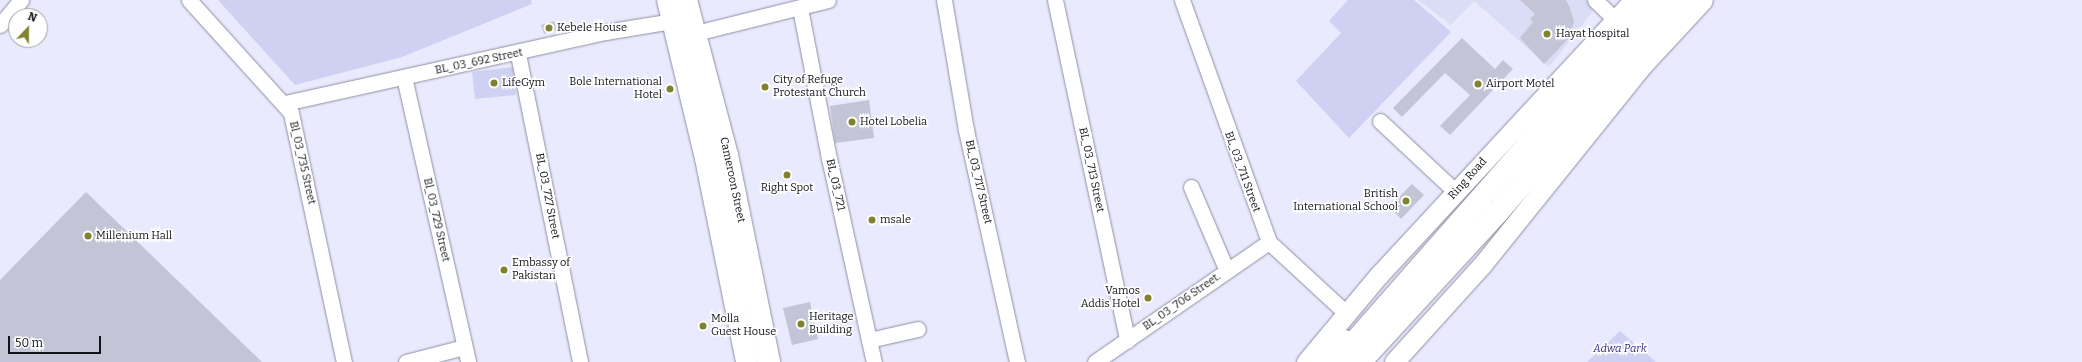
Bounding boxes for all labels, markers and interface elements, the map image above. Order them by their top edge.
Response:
north arrow [8,8,48,48]
text: N [26,10,39,25]
place label: Kebele House [557,21,627,35]
marker: Kebele House [544,23,554,33]
place label: Hayat hospital [1556,27,1629,41]
marker: Hayat hospital [1541,28,1553,40]
street label: BL_03_692 Street [434,46,524,78]
place label: City of Refuge Protestant Church [773,74,866,100]
place label: LifeGym [502,76,545,90]
place label: Bole International Hotel [569,76,662,102]
place label: Airport Motel [1486,77,1554,91]
marker: LifeGym [489,78,499,88]
marker: Airport Motel [1473,79,1483,89]
marker: City of Refuge Protestant Church [760,82,770,92]
marker: Bole International Hotel [665,84,675,94]
place label: Hotel Lobelia [860,115,927,129]
marker: Hotel Lobelia [847,117,857,127]
street label: Bl_03_735 Street [286,120,318,206]
street label: BL_03_713 Street [1076,126,1106,214]
street label: BL_03_711 Street [1221,130,1263,214]
street label: Cameroon Street [717,136,747,224]
street label: BL_03_717 Street [962,139,994,225]
street label: BL_03_727 Street [532,152,562,240]
street label: Ring Road [1446,155,1490,203]
street label: BL_03_721 [823,158,847,212]
marker: Right Spot [782,170,792,180]
street label: Bl_03_729 Street [420,177,452,263]
place label: Right Spot [761,181,813,195]
place label: British International School [1293,188,1398,214]
marker: British International School [1401,196,1411,206]
place label: msale [880,213,911,227]
marker: msale [867,215,877,225]
place label: Millenium Hall [96,229,172,243]
marker: Millenium Hall [83,231,93,241]
place label: Embassy of Pakistan [512,257,570,283]
marker: Embassy of Pakistan [499,265,509,275]
street label: BL_03_706 Street. [1141,270,1223,334]
place label: Vamos Addis Hotel [1081,285,1140,311]
marker: Vamos Addis Hotel [1143,293,1153,303]
place label: Heritage Building [809,311,853,337]
place label: Molla Guest House [711,313,776,339]
marker: Heritage Building [796,319,806,329]
marker: Molla Guest House [698,321,708,331]
scale bar [10,328,103,354]
text: 50 m [15,336,43,350]
park label: Adwa Park [1593,342,1647,356]

